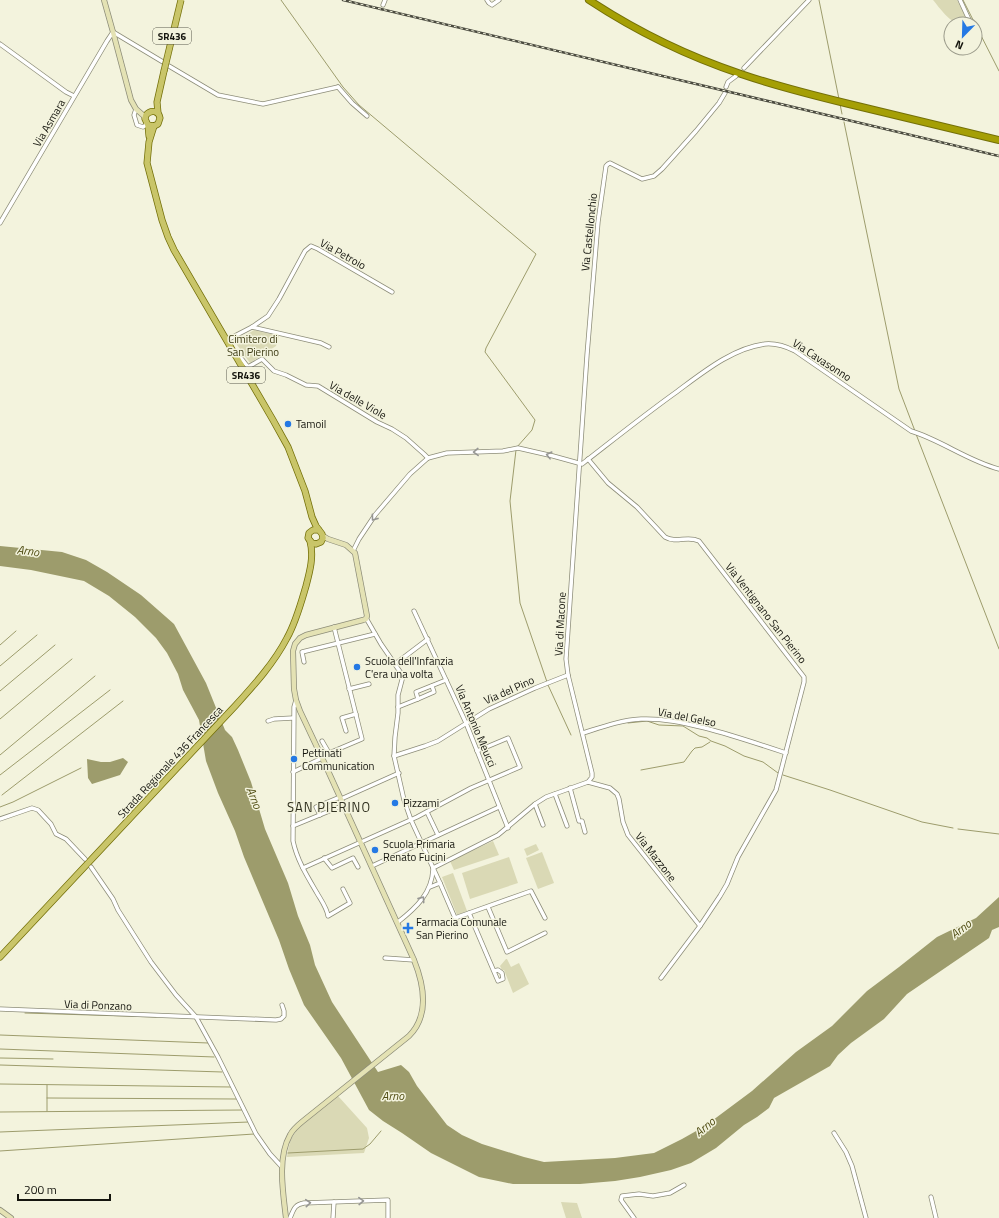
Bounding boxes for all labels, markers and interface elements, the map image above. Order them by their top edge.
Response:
north arrow [943,16,983,56]
road number: SR436 [153,28,191,44]
text: N [952,36,966,54]
street label: Via Asmara [29,96,69,150]
street label: Via Castellonchio [577,192,601,272]
street label: Via Petroio [317,235,369,273]
park label: Cimitero di San Pierino [227,331,279,360]
street label: Via Cavasonno [789,335,855,385]
road number: SR436 [227,367,265,383]
street label: Via delle Viole [326,377,390,423]
place label: Tamoil [296,416,326,432]
marker: Tamoil [283,419,293,429]
one-way arrow [473,448,479,456]
one-way arrow [546,451,553,460]
one-way arrow [371,514,379,521]
water label: Arno [16,540,42,562]
street label: Via Ventignano San Pierino [722,559,811,667]
street label: Via di Macone [550,591,570,656]
place label: Scuola dell'Infanzia C'era una volta [365,653,454,682]
marker: Scuola dell'Infanzia C'era una volta [352,662,362,672]
street label: Via del Pino [481,672,537,708]
street label: Via Antonio Meucci [451,682,501,770]
street label: Strada Regionale 436 Francesca [114,702,227,822]
street label: Via del Gelso [657,704,718,731]
place label: Pettinati Communication [302,745,375,774]
marker: Pettinati Communication [289,754,299,764]
water label: Arno [242,784,268,813]
place label: Pizzami [403,795,439,811]
district label: SAN PIERINO [287,797,371,817]
marker: Pizzami [390,798,400,808]
street label: Via Mazzone [632,829,681,885]
place label: Scuola Primaria Renato Fucini [383,836,456,865]
marker: Scuola Primaria Renato Fucini [370,845,380,855]
one-way arrow [417,896,425,903]
place label: Farmacia Comunale San Pierino [416,914,507,943]
water label: Arno [946,914,976,943]
marker: Farmacia Comunale San Pierino [403,923,413,933]
street label: Via di Ponzano [64,996,132,1014]
water label: Arno [382,1086,405,1105]
water label: Arno [690,1112,720,1141]
scale bar [18,1176,110,1202]
text: 200 m [24,1180,57,1199]
one-way arrow [358,1196,364,1205]
one-way arrow [305,1198,311,1207]

